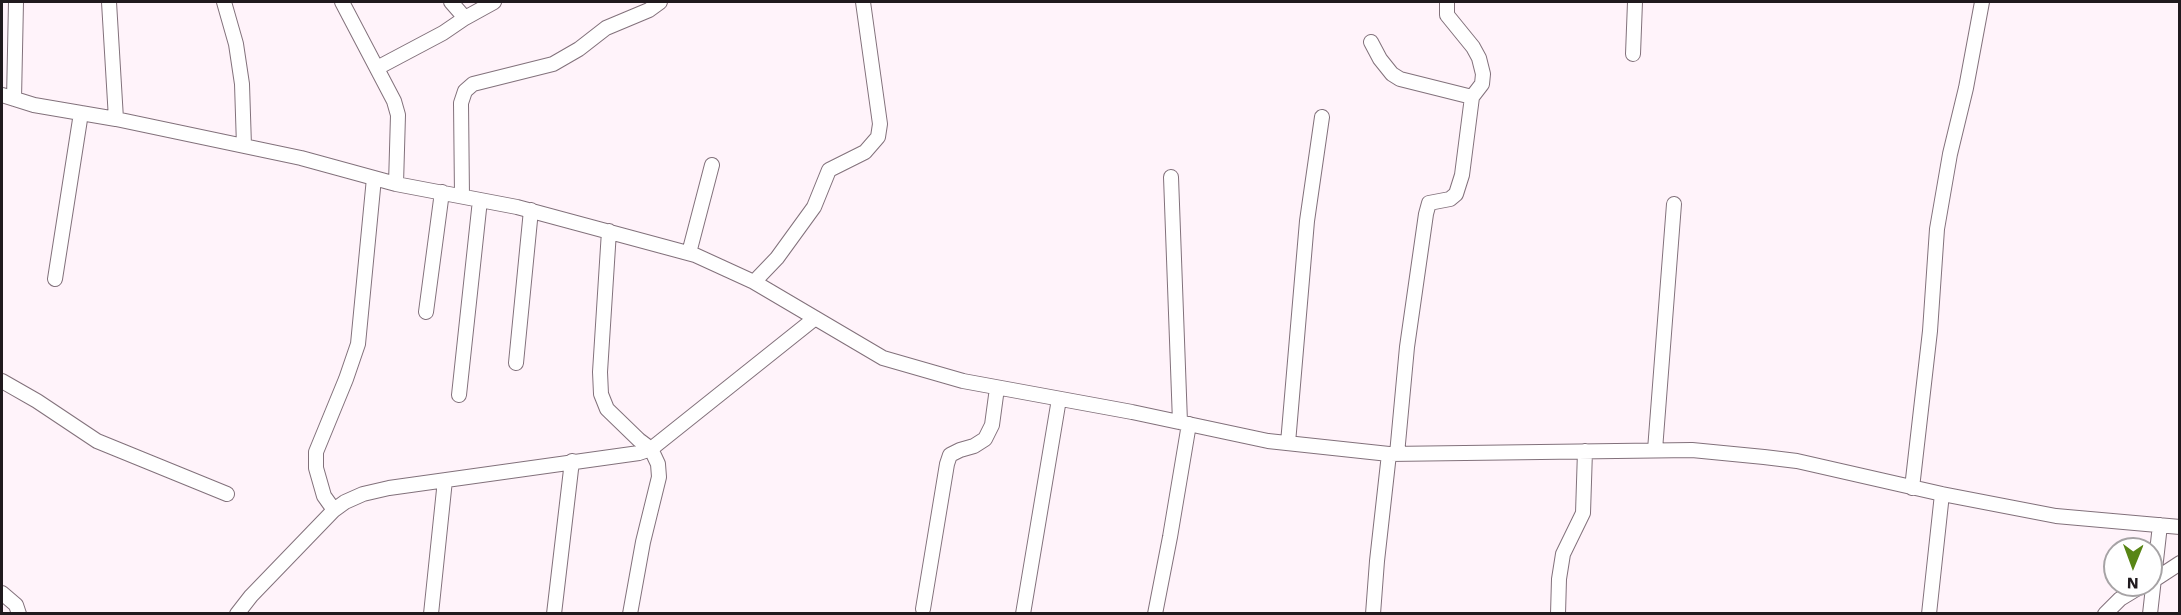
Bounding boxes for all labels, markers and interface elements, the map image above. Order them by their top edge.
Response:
north arrow [2103,537,2163,597]
text: N [2127,574,2139,593]

